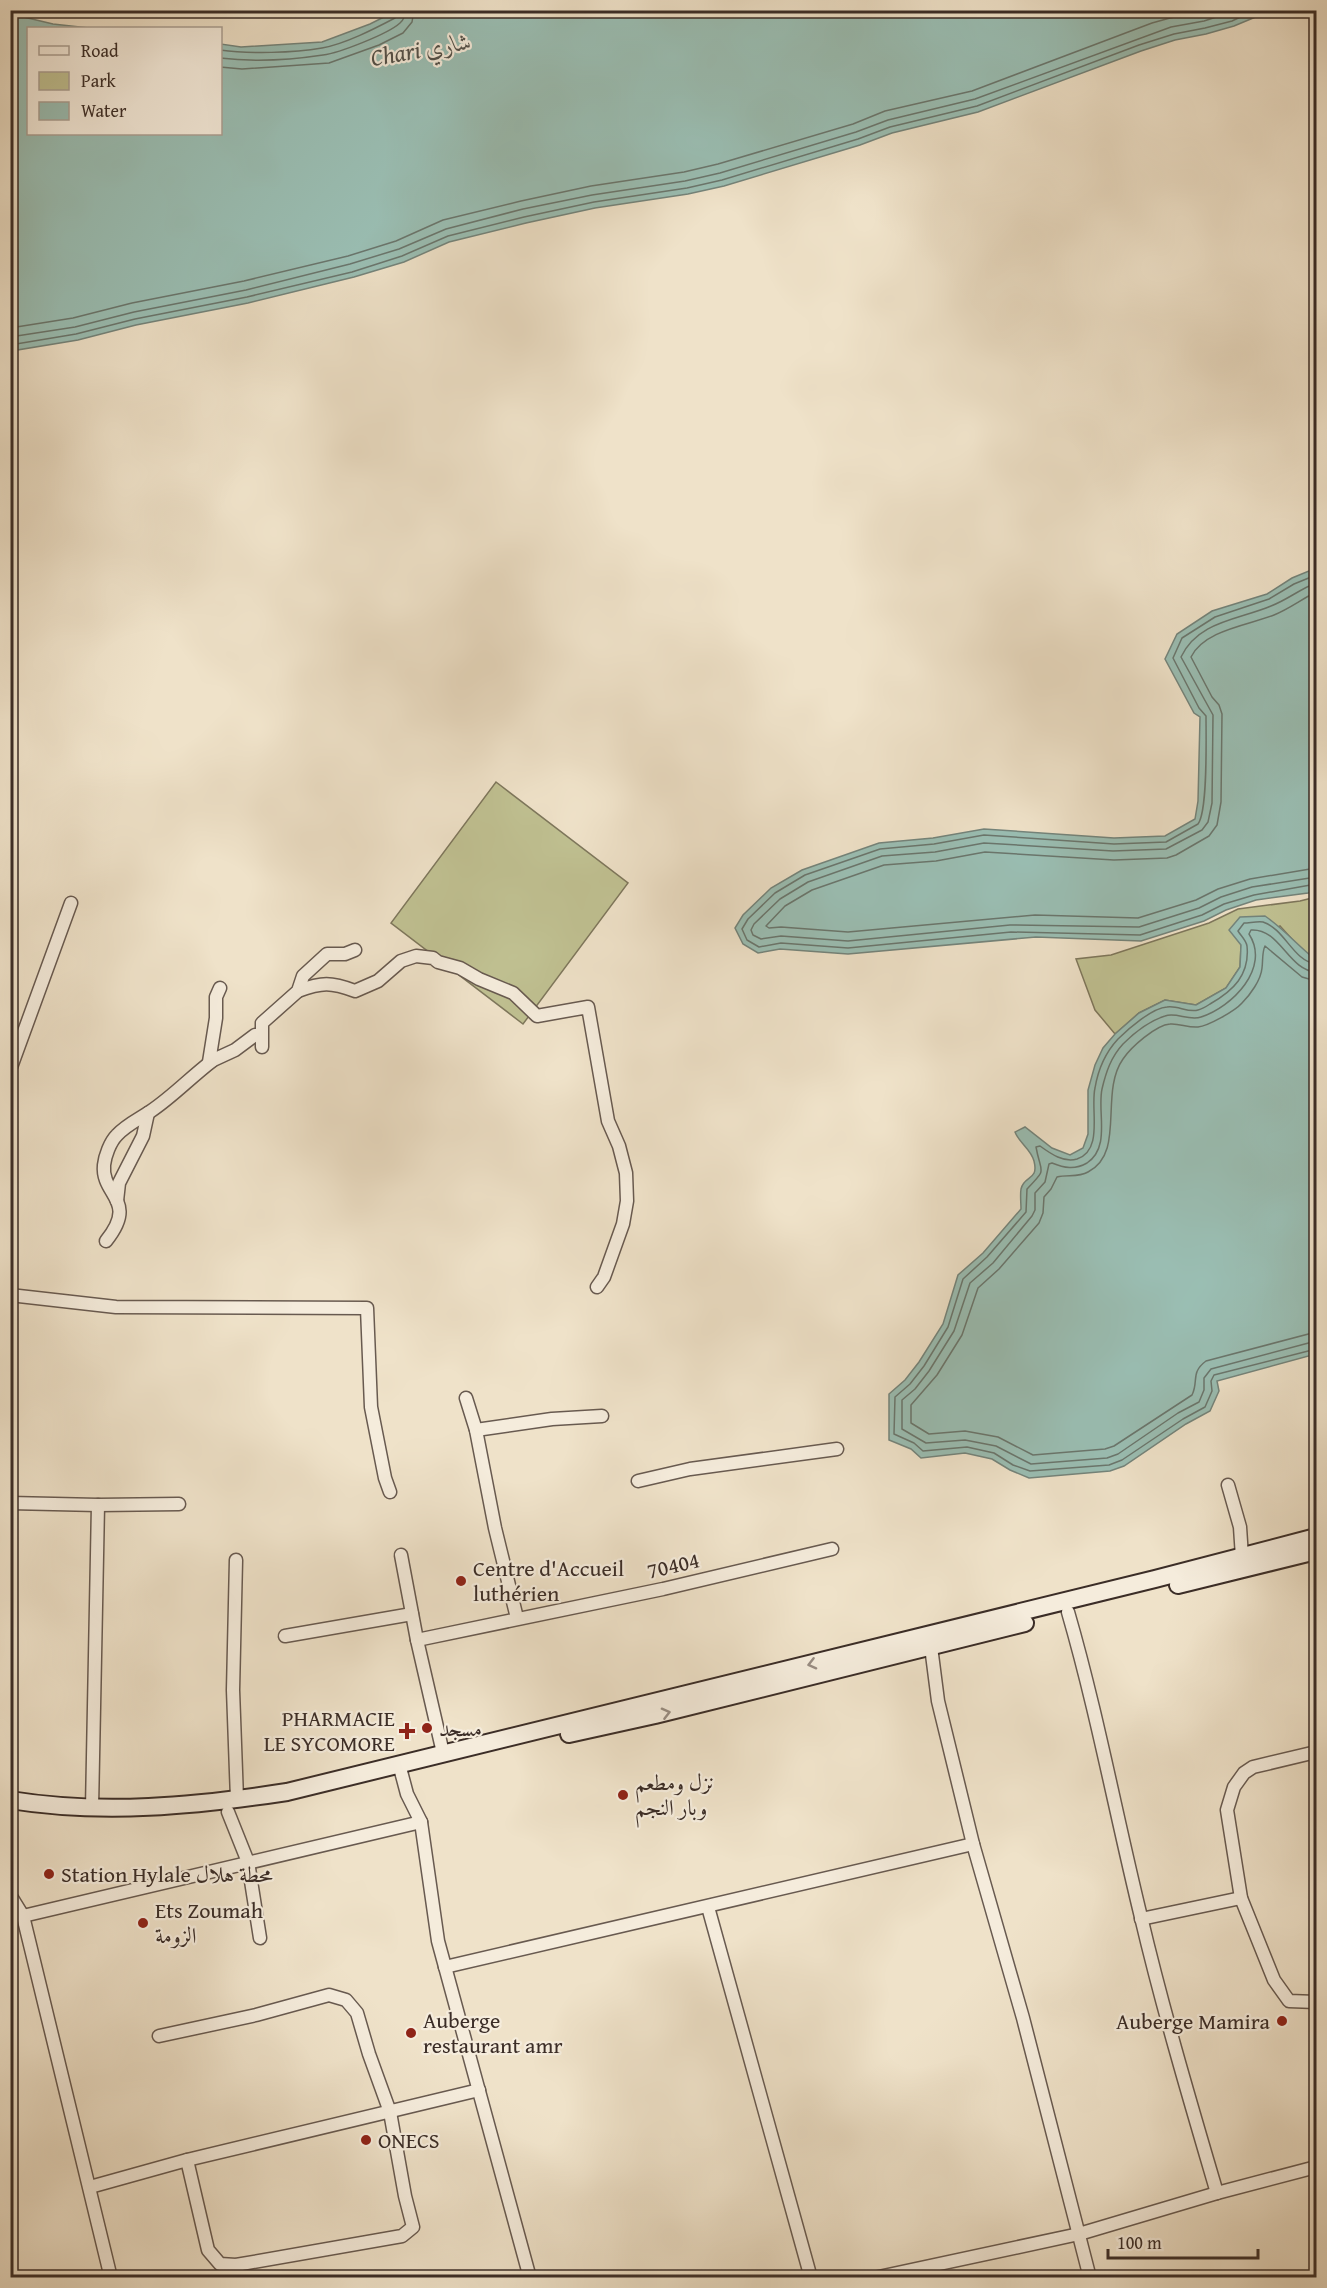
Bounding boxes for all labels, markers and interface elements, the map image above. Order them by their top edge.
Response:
water label: Chari شاري [368,23,475,77]
legend [27,27,222,135]
text: Road [81,37,119,64]
text: Park [81,67,117,94]
text: Water [81,97,127,124]
street label: 70404 [644,1543,702,1587]
place label: Centre d'Accueil luthérien [473,1552,624,1609]
marker: Centre d'Accueil luthérien [454,1574,468,1588]
one-way arrow [807,1656,817,1669]
place label: PHARMACIE LE SYCOMORE [264,1702,395,1759]
one-way arrow [661,1707,671,1720]
place label: مسجد [439,1712,482,1744]
marker: مسجد [420,1721,434,1735]
marker: PHARMACIE LE SYCOMORE [400,1724,414,1738]
place label: نزل ومطعم وبار النجم [635,1766,714,1828]
marker: نزل ومطعم وبار النجم [616,1788,630,1802]
place label: Station Hylale محطة هلال [61,1858,273,1890]
marker: Station Hylale محطة هلال [42,1867,56,1881]
place label: Ets Zoumah الزومة [155,1894,264,1951]
marker: Ets Zoumah الزومة [136,1916,150,1930]
place label: Auberge restaurant amr [423,2004,563,2061]
place label: Auberge Mamira [1116,2005,1271,2037]
marker: Auberge Mamira [1275,2014,1289,2028]
marker: Auberge restaurant amr [404,2026,418,2040]
place label: ONECS [378,2124,440,2156]
marker: ONECS [359,2133,373,2147]
scale bar [1108,2222,1258,2260]
text: 100 m [1117,2229,1162,2256]

